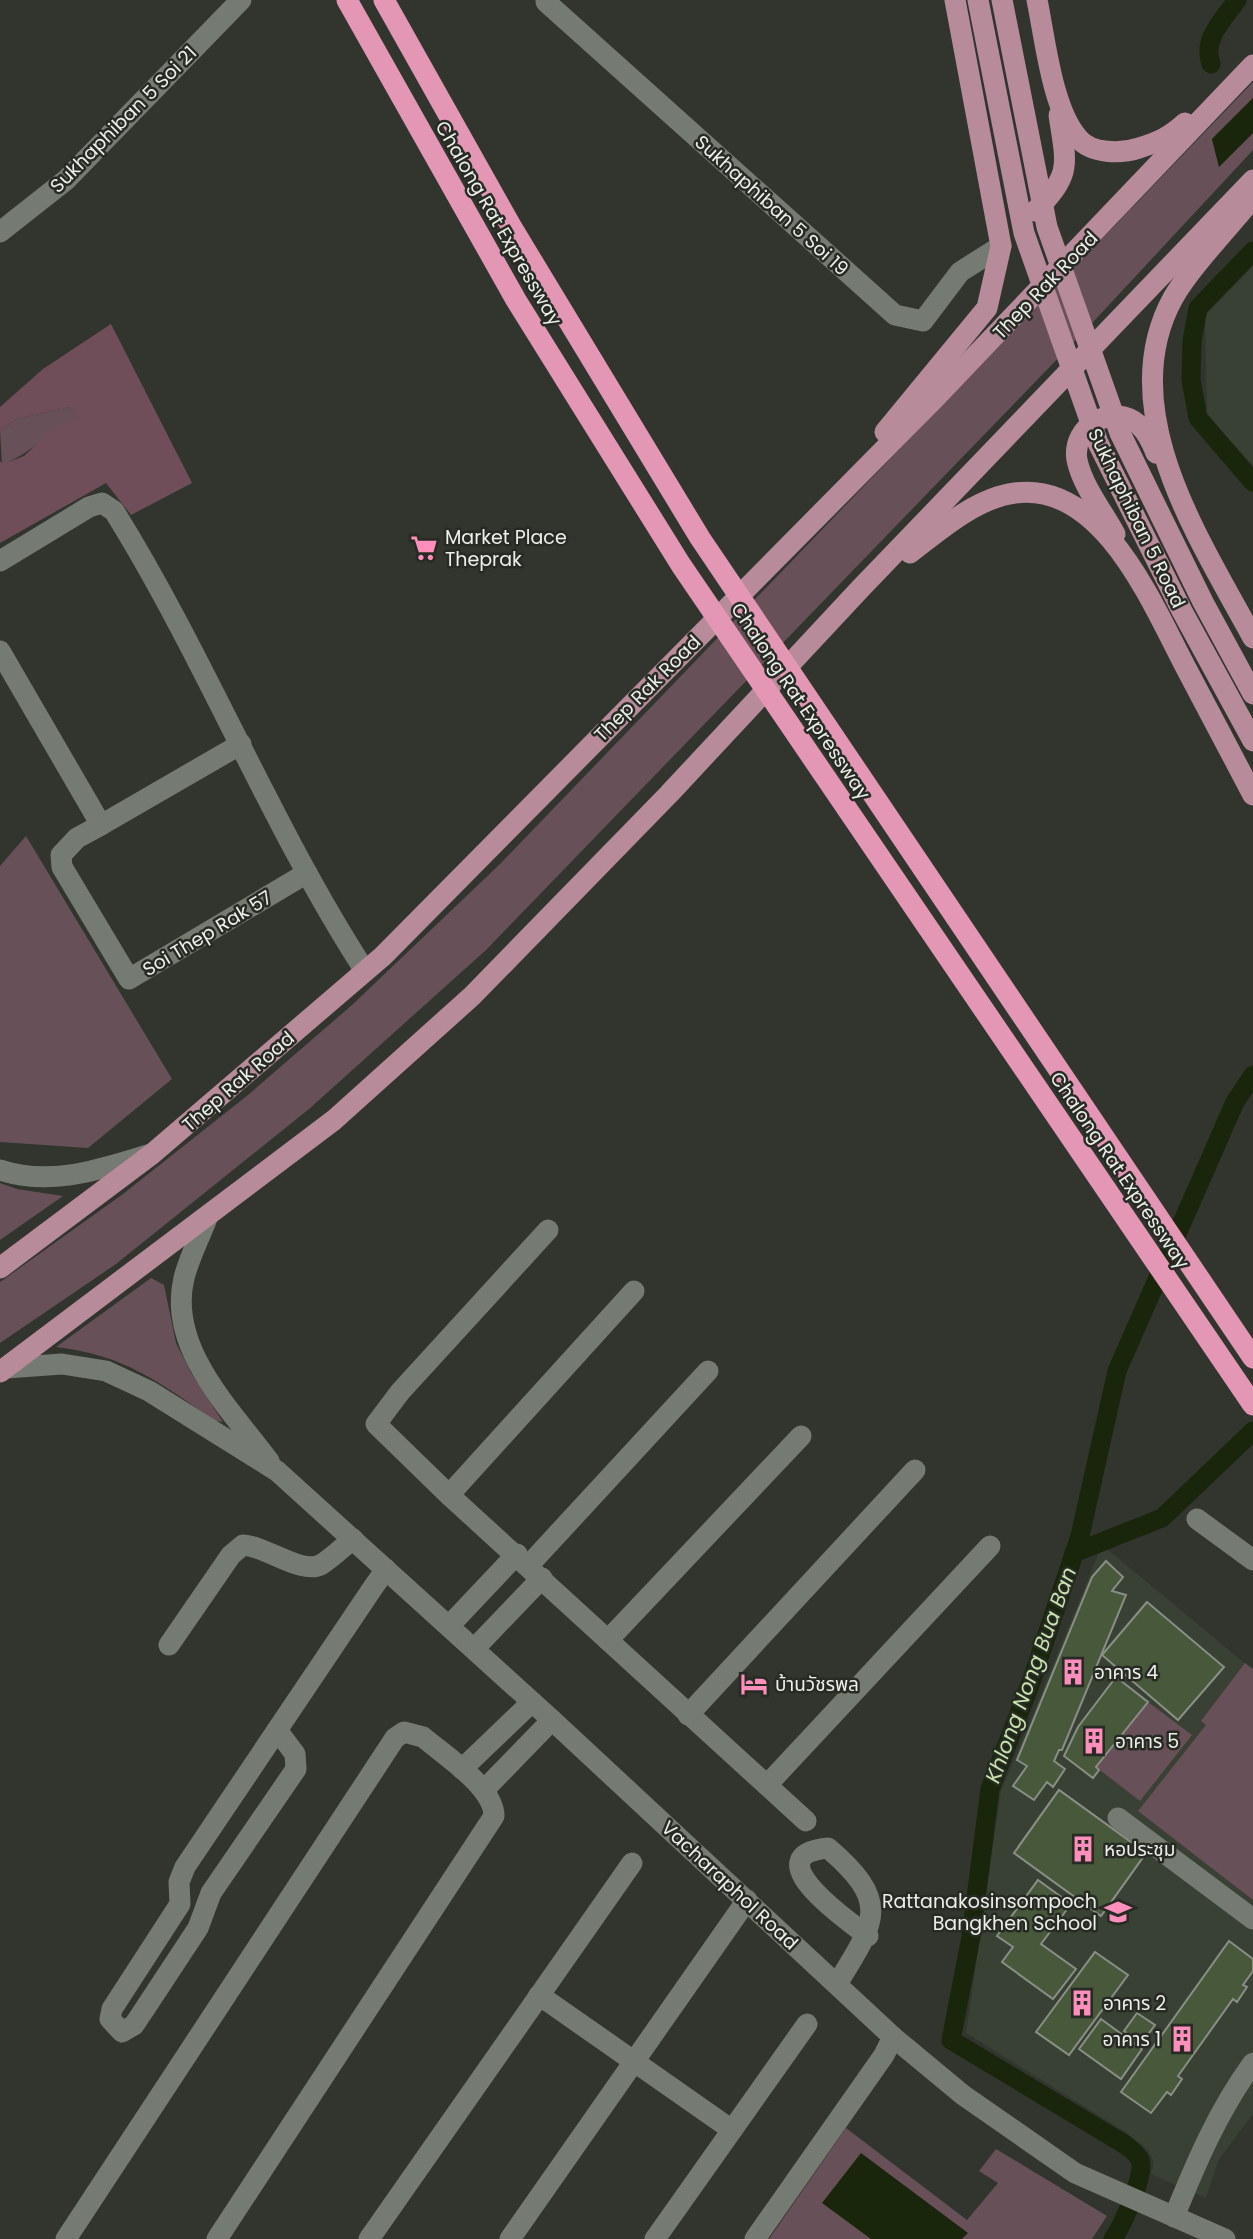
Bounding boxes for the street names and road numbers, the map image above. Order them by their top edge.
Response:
street label: Sukhaphiban 5 Soi 21 [44,40,203,199]
street label: Chalong Rat Expressway [429,116,569,331]
street label: Sukhaphiban 5 Soi 19 [689,129,855,282]
street label: Thep Rak Road [987,225,1104,345]
street label: Sukhaphiban 5 Road [1081,424,1192,613]
street label: Chalong Rat Expressway [724,597,877,805]
street label: Thep Rak Road [588,629,707,748]
street label: Soi Thep Rak 57 [137,884,277,983]
street label: Thep Rak Road [176,1025,300,1138]
street label: Chalong Rat Expressway [1043,1066,1196,1274]
street label: Vacharaphol Road [655,1815,804,1956]

